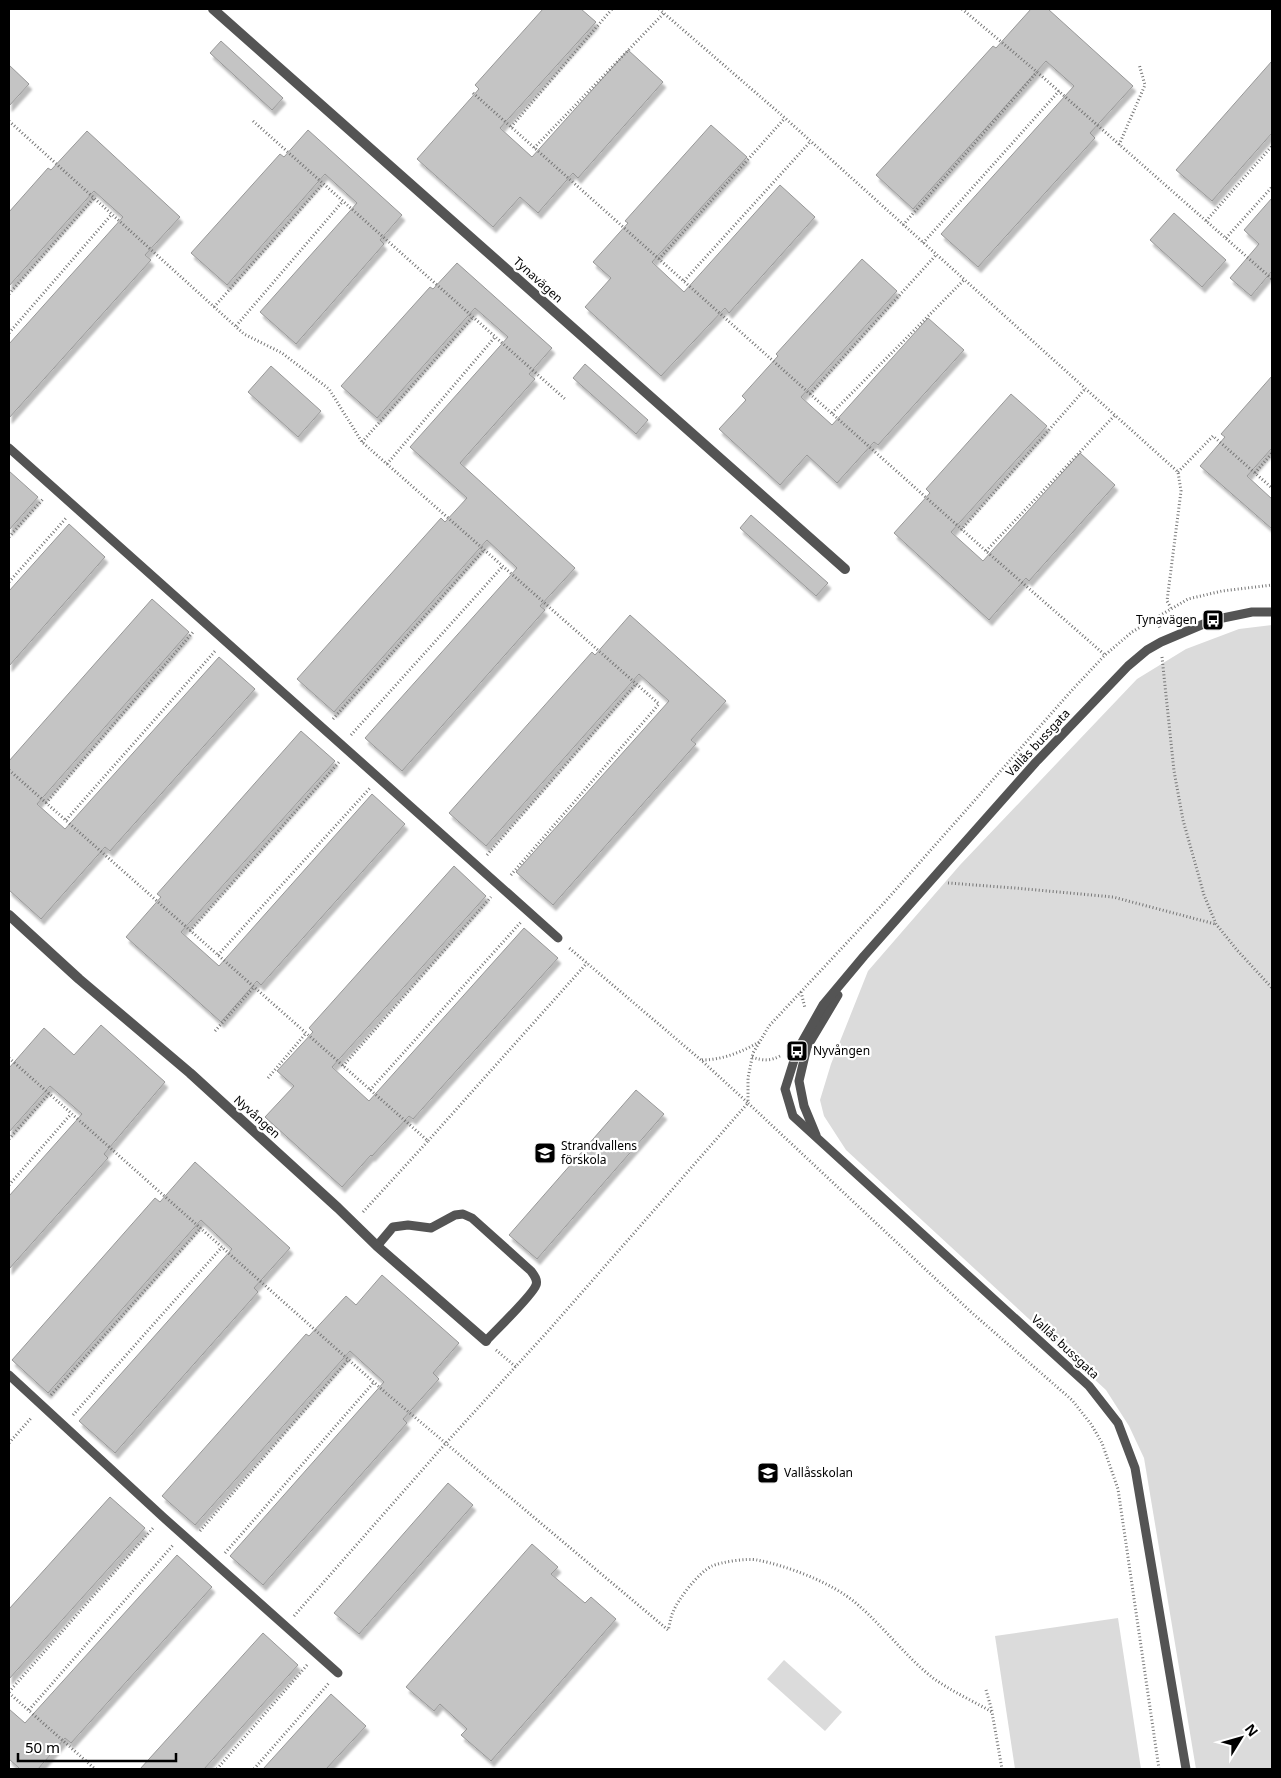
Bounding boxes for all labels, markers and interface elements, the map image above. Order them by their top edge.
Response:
street label: Tynavägen [510,253,567,306]
bus stop icon: Tynavägen [1201,608,1225,632]
place label: Tynavägen [1136,611,1197,628]
street label: Vallås bussgata [1002,705,1074,780]
bus stop icon: Nyvången [785,1039,809,1063]
place label: Nyvången [813,1042,870,1059]
street label: Nyvången [230,1091,284,1142]
place label: Strandvallens förskola [561,1137,637,1168]
school or university icon: Strandvallens förskola [533,1141,557,1165]
street label: Vallås bussgata [1028,1311,1103,1383]
school or university icon: Vallåsskolan [756,1461,780,1485]
place label: Vallåsskolan [784,1464,853,1481]
north arrow [1216,1713,1266,1763]
text: N [1241,1720,1263,1740]
scale bar [18,1730,175,1762]
text: 50 m [25,1737,60,1757]

